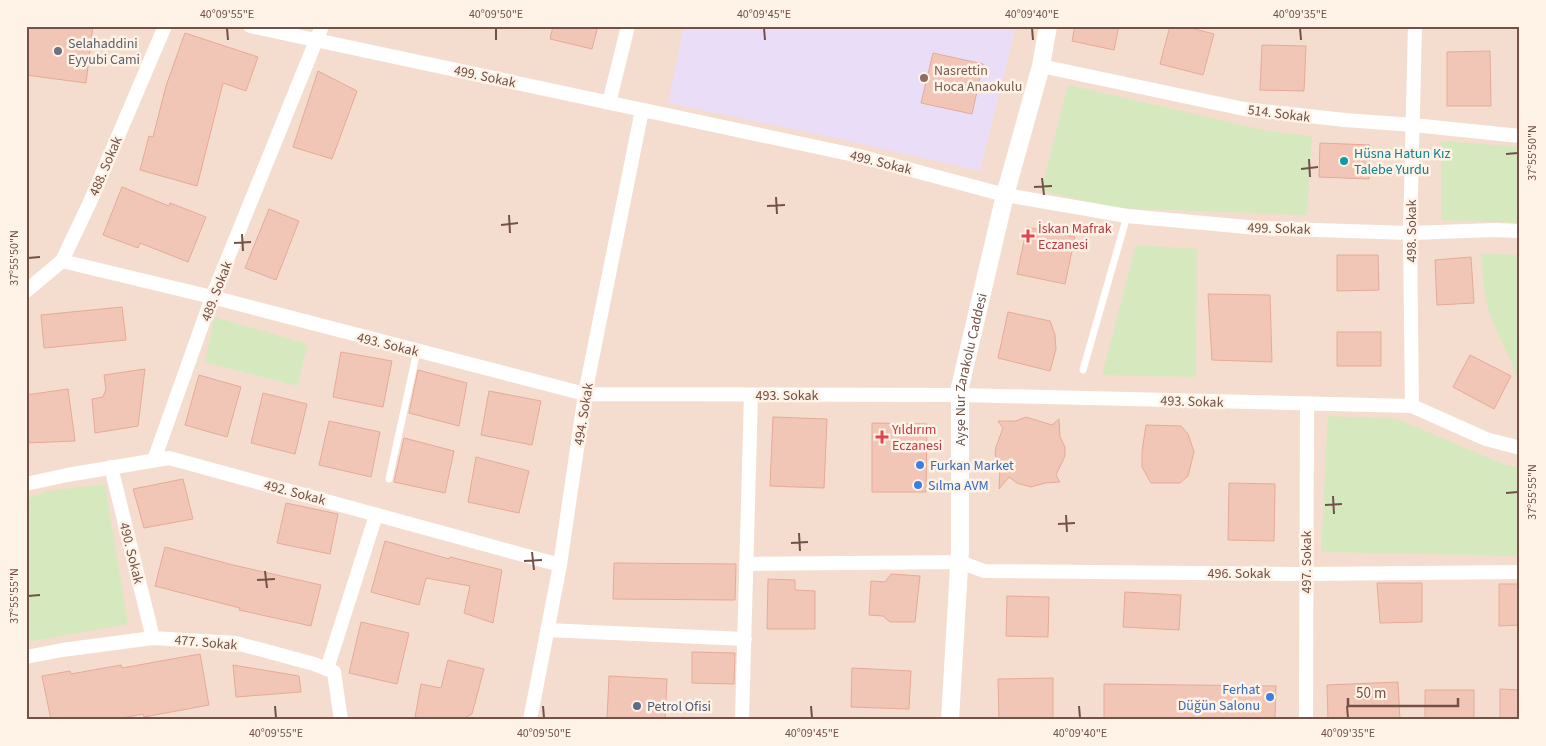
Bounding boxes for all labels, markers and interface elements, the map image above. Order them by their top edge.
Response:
text: 40°09'55"E [200,6,254,23]
text: 40°09'50"E [469,6,523,23]
text: 40°09'45"E [737,6,791,23]
text: 40°09'40"E [1005,6,1059,23]
text: 40°09'35"E [1273,6,1327,23]
place label: Selahaddini Eyyubi Cami [68,34,140,70]
marker: Selahaddini Eyyubi Cami [52,45,64,57]
street label: 499. Sokak [452,61,518,93]
place label: Nasrettin Hoca Anaokulu [934,61,1022,97]
marker: Nasrettin Hoca Anaokulu [918,72,930,84]
street label: 514. Sokak [1246,100,1311,128]
text: 37°55'50"N [1524,125,1541,181]
street label: 488. Sokak [84,133,127,199]
place label: Hüsna Hatun Kız Talebe Yurdu [1354,144,1450,180]
street label: 499. Sokak [848,146,914,180]
marker: Hüsna Hatun Kız Talebe Yurdu [1338,155,1350,167]
street label: 498. Sokak [1402,199,1422,263]
street label: 499. Sokak [1247,218,1311,240]
place label: İskan Mafrak Eczanesi [1038,219,1112,255]
text: 37°55'50"N [6,230,23,286]
marker: İskan Mafrak Eczanesi [1022,230,1034,242]
street label: 489. Sokak [196,258,238,324]
street label: Ayşe Nur Zarakolu Caddesi [951,291,993,446]
street label: 493. Sokak [355,328,421,362]
street label: 494. Sokak [569,381,599,447]
street label: 493. Sokak [756,386,819,406]
street label: 493. Sokak [1160,391,1224,413]
place label: Yıldırım Eczanesi [891,420,942,456]
marker: Yıldırım Eczanesi [876,431,888,443]
place label: Furkan Market [930,456,1014,476]
marker: Furkan Market [914,459,926,471]
text: 37°55'55"N [1524,464,1541,520]
street label: 492. Sokak [262,475,328,511]
place label: Sılma AVM [928,476,989,496]
marker: Sılma AVM [912,479,924,491]
street label: 490. Sokak [114,520,148,586]
street label: 497. Sokak [1297,530,1317,594]
street label: 496. Sokak [1208,564,1271,584]
text: 37°55'55"N [6,568,23,624]
street label: 477. Sokak [174,630,238,656]
scale bar [1348,676,1458,708]
place label: Ferhat Düğün Salonu [1178,680,1260,716]
text: 50 m [1356,683,1386,704]
marker: Ferhat Düğün Salonu [1264,691,1276,703]
place label: Petrol Ofisi [647,697,711,717]
marker: Petrol Ofisi [631,700,643,712]
text: 40°09'55"E [249,725,303,742]
text: 40°09'50"E [517,725,571,742]
text: 40°09'45"E [785,725,839,742]
text: 40°09'40"E [1053,725,1107,742]
text: 40°09'35"E [1321,725,1375,742]

